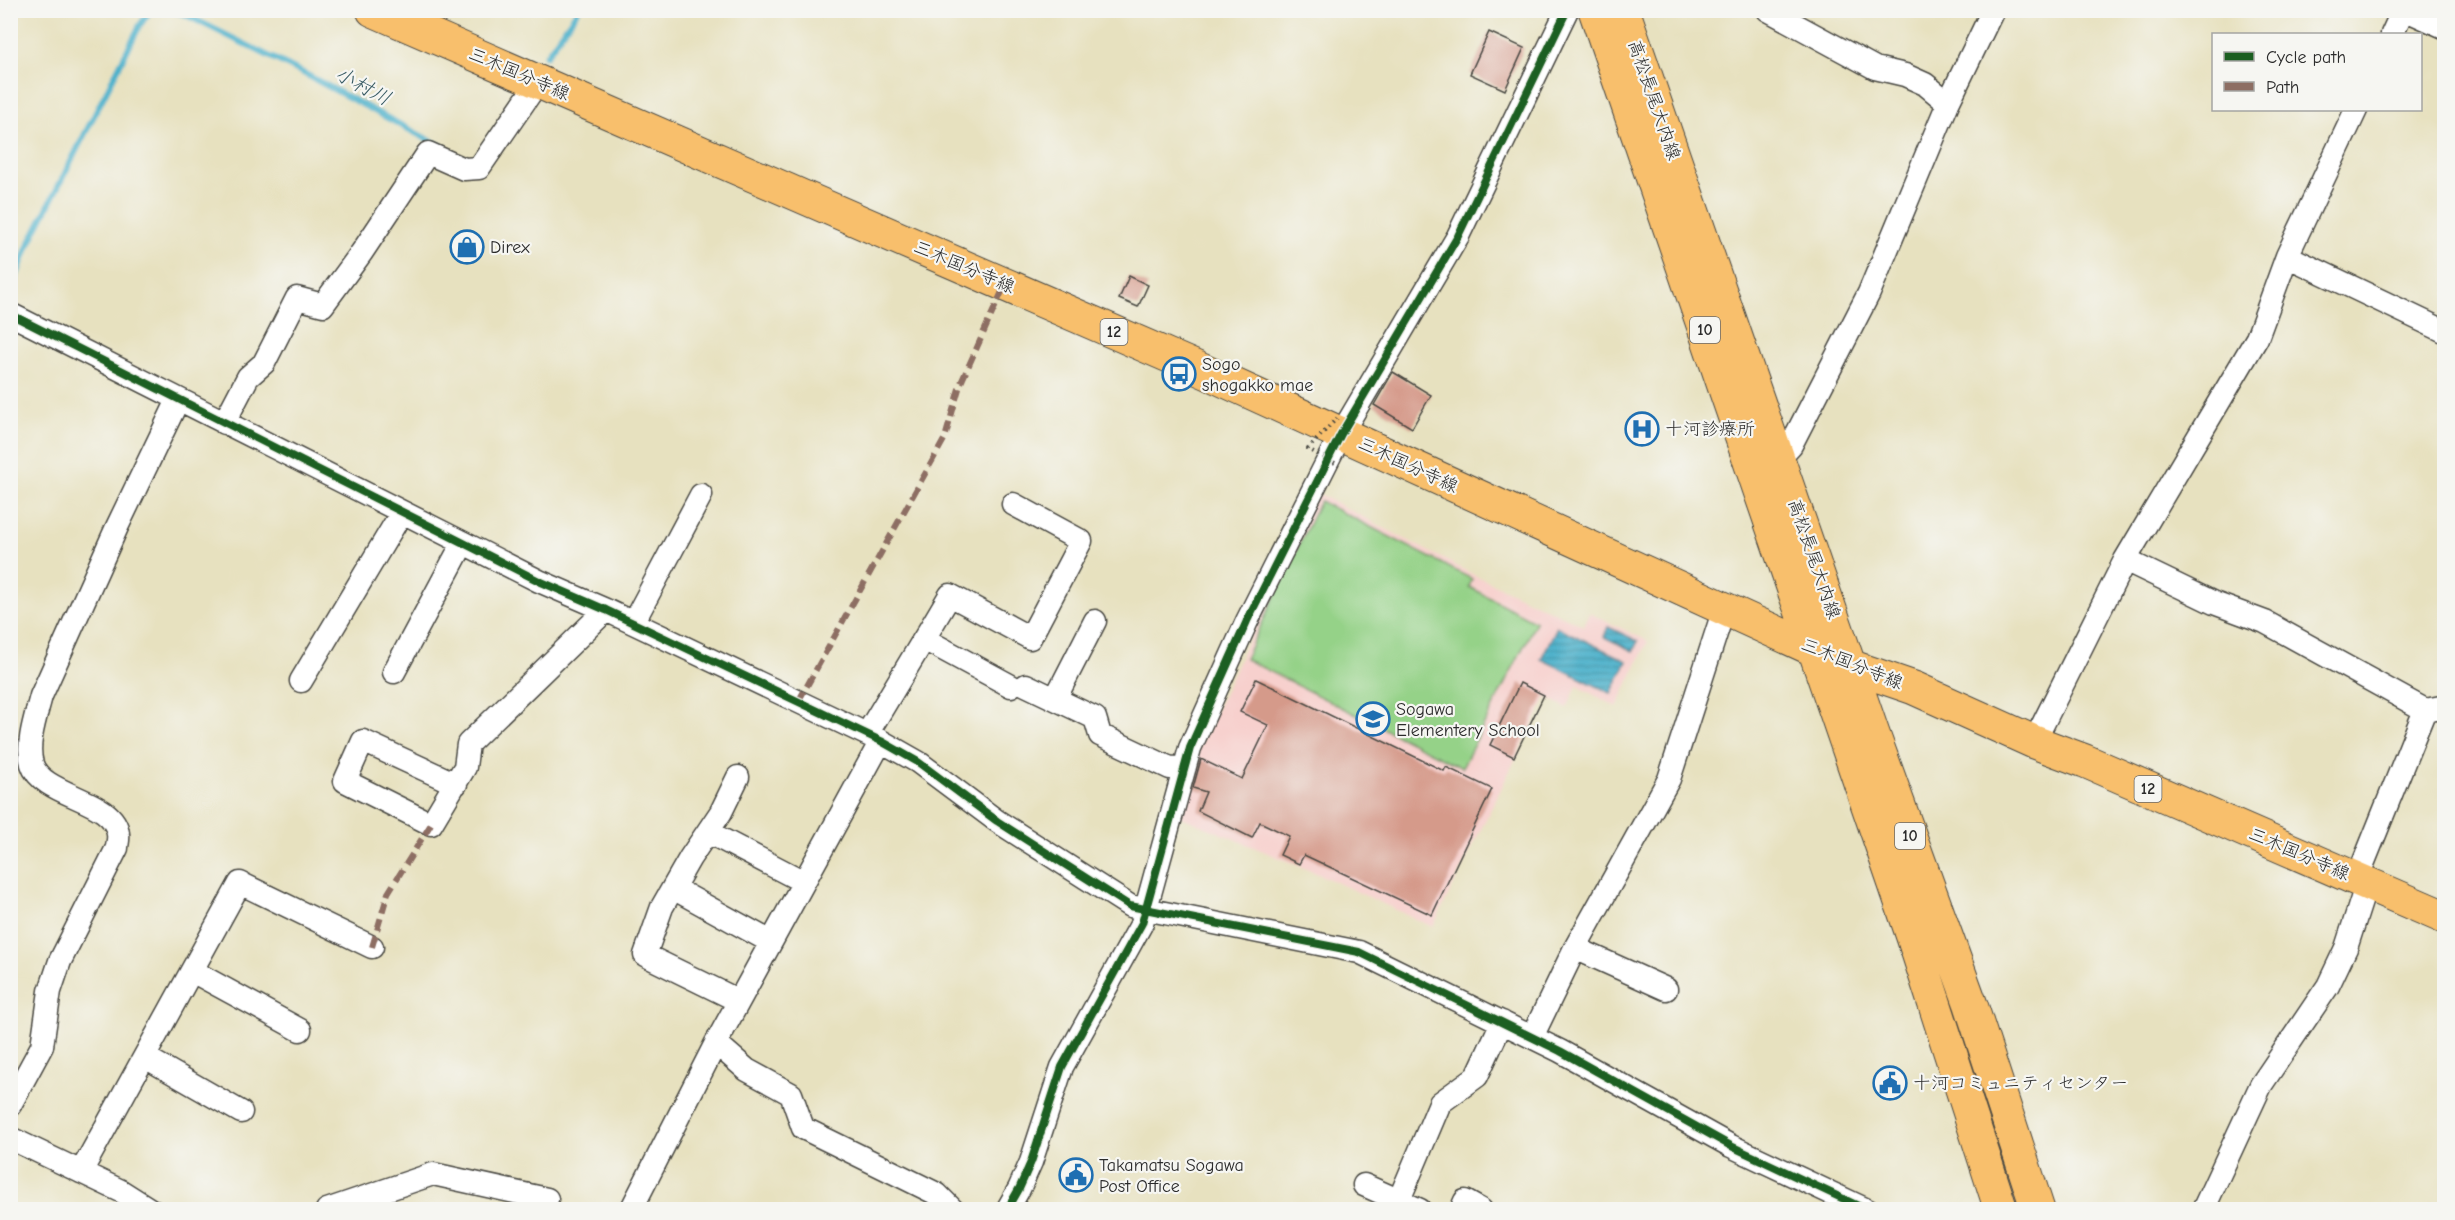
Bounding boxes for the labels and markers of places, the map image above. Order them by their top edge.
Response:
shop icon: Direx [449,229,485,265]
place label: Direx [490,237,530,258]
place label: Sogo shogakko mae [1202,354,1313,396]
bus stop icon: Sogo shogakko mae [1161,356,1197,392]
hospital icon: 十河診療所 [1624,411,1660,447]
place label: 十河診療所 [1665,419,1755,440]
place label: Sogawa Elementery School [1396,699,1540,741]
school or university icon: Sogawa Elementery School [1355,701,1391,737]
public building icon: 十河コミュニティセンター [1872,1065,1908,1101]
place label: 十河コミュニティセンター [1913,1073,2128,1094]
place label: Takamatsu Sogawa Post Office [1099,1155,1244,1197]
public building icon: Takamatsu Sogawa Post Office [1058,1157,1094,1193]

